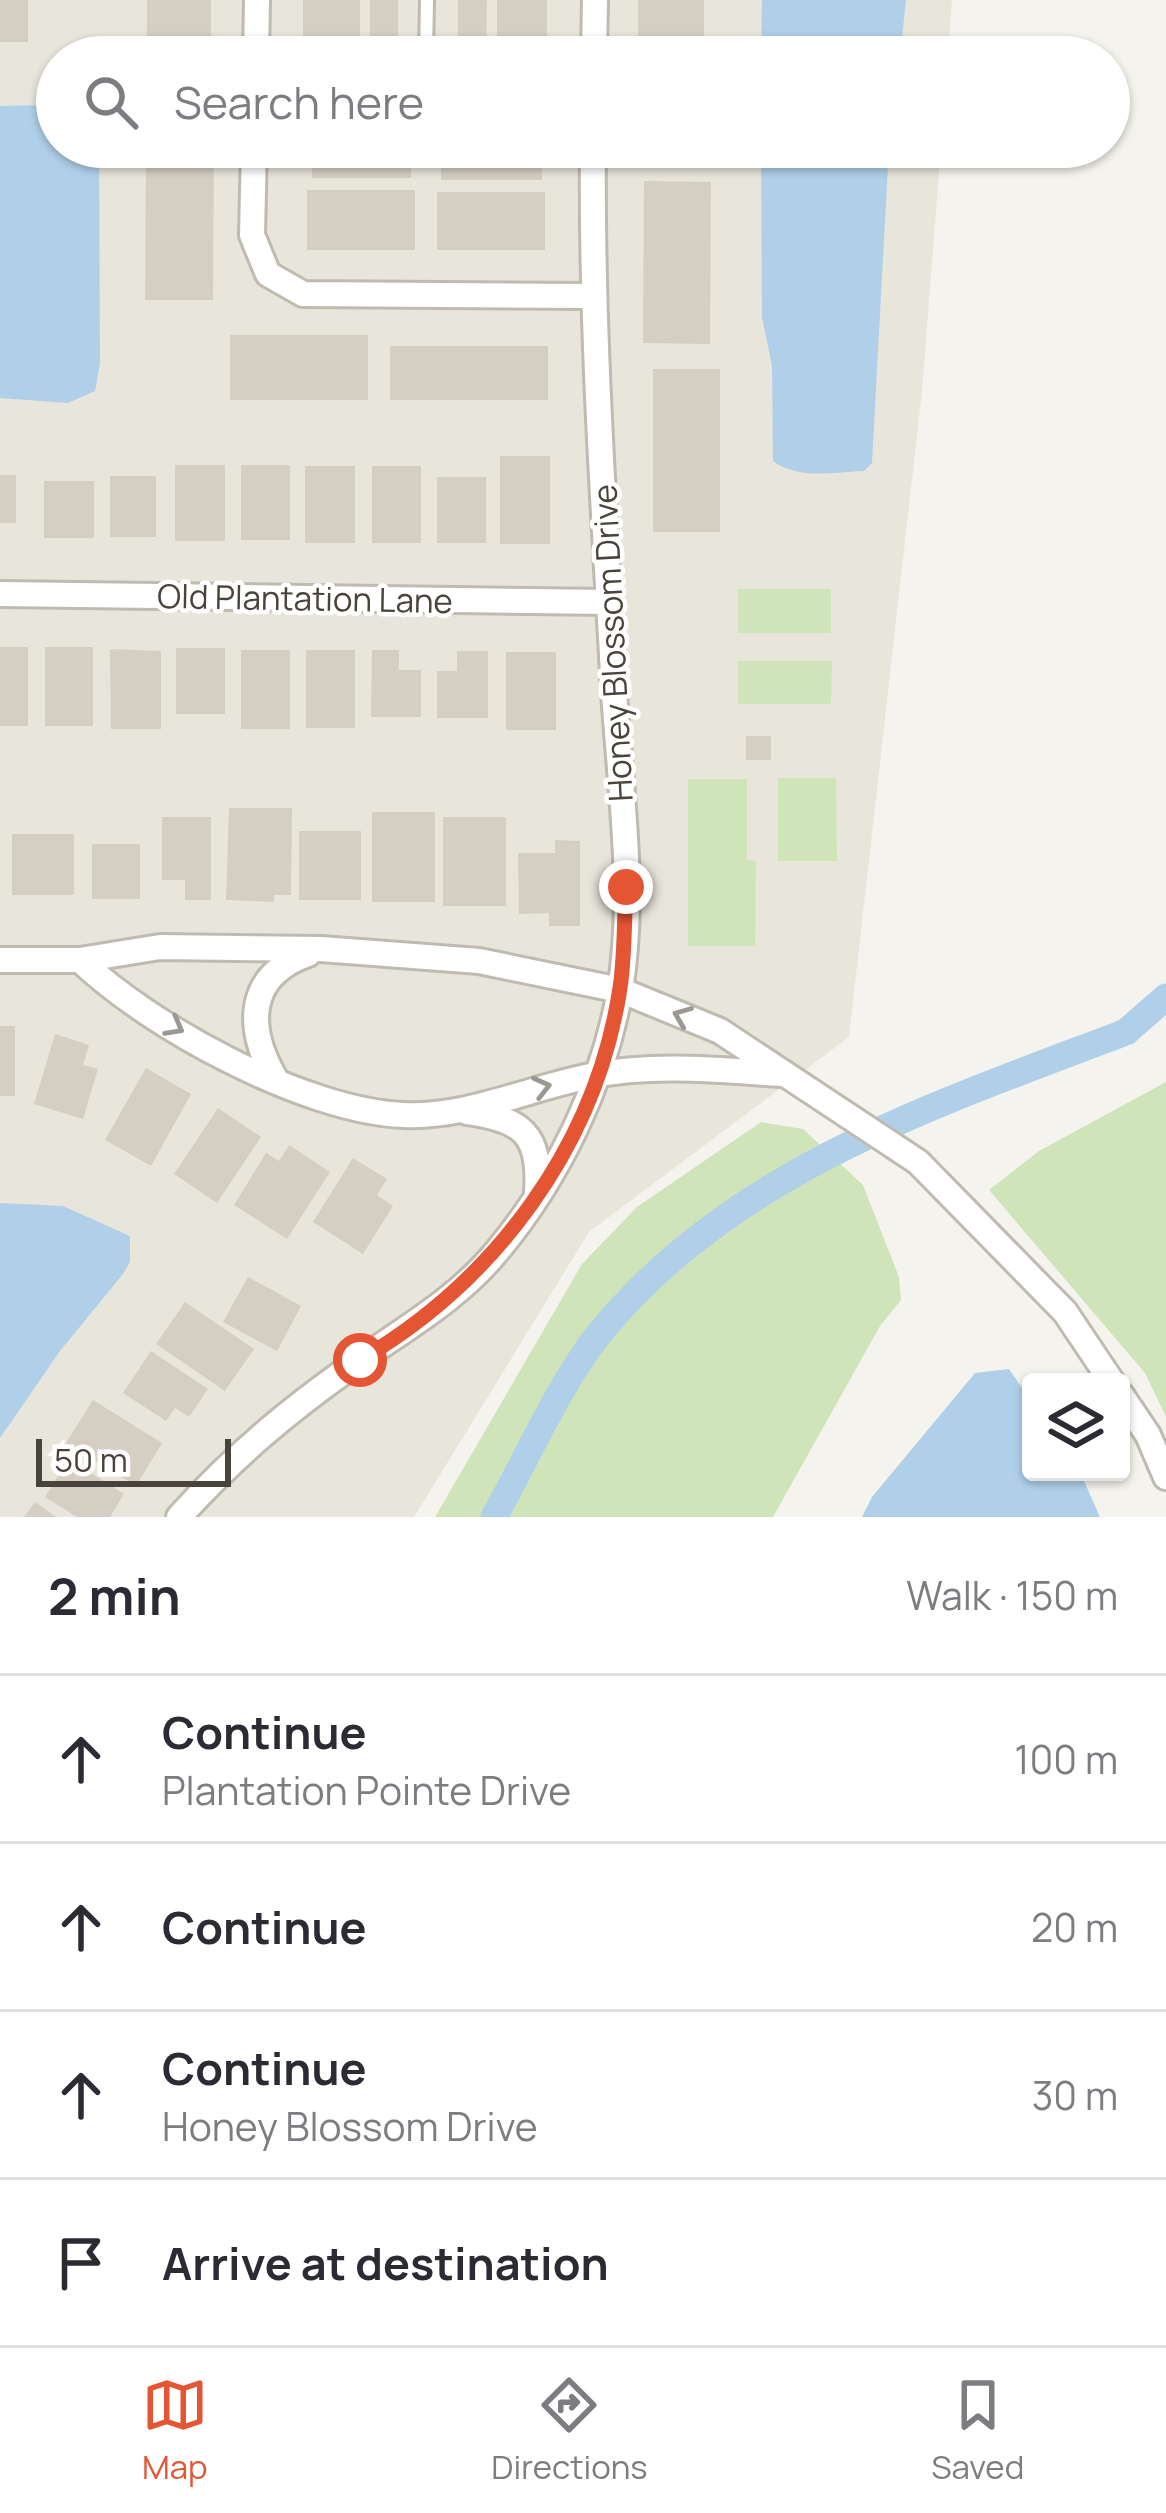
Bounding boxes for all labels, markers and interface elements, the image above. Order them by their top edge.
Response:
search box [36,36,1130,168]
icon: search [78,69,144,135]
text: Search here [174,71,424,133]
street label: Honey Blossom Drive [581,483,643,803]
street label: Old Plantation Lane [157,573,453,623]
route end [599,860,653,914]
one-way arrow [673,1006,694,1030]
one-way arrow [162,1013,183,1036]
one-way arrow [532,1076,552,1101]
route start [333,1333,387,1387]
map controls [1022,1373,1130,1481]
button: layers [1022,1373,1130,1481]
scale bar [36,1433,231,1486]
text: 50 m [54,1437,128,1482]
text: 2 min [48,1561,181,1630]
text: Walk · 150 m [906,1568,1118,1622]
text: Continue [162,1701,367,1763]
icon: ahead [48,1726,114,1792]
text: 100 m [1014,1732,1118,1786]
text: Plantation Pointe Drive [162,1763,571,1817]
icon: ahead [48,1894,114,1960]
text: Continue [162,1896,367,1958]
text: 20 m [1031,1900,1118,1954]
text: Continue [162,2037,367,2099]
icon: ahead [48,2062,114,2128]
text: 30 m [1032,2068,1118,2122]
text: Honey Blossom Drive [162,2099,538,2153]
icon: arrive [48,2230,114,2296]
text: Arrive at destination [162,2232,609,2294]
tab: Map [142,2372,208,2489]
tab: Directions [491,2372,648,2489]
tab: Saved [931,2372,1024,2489]

